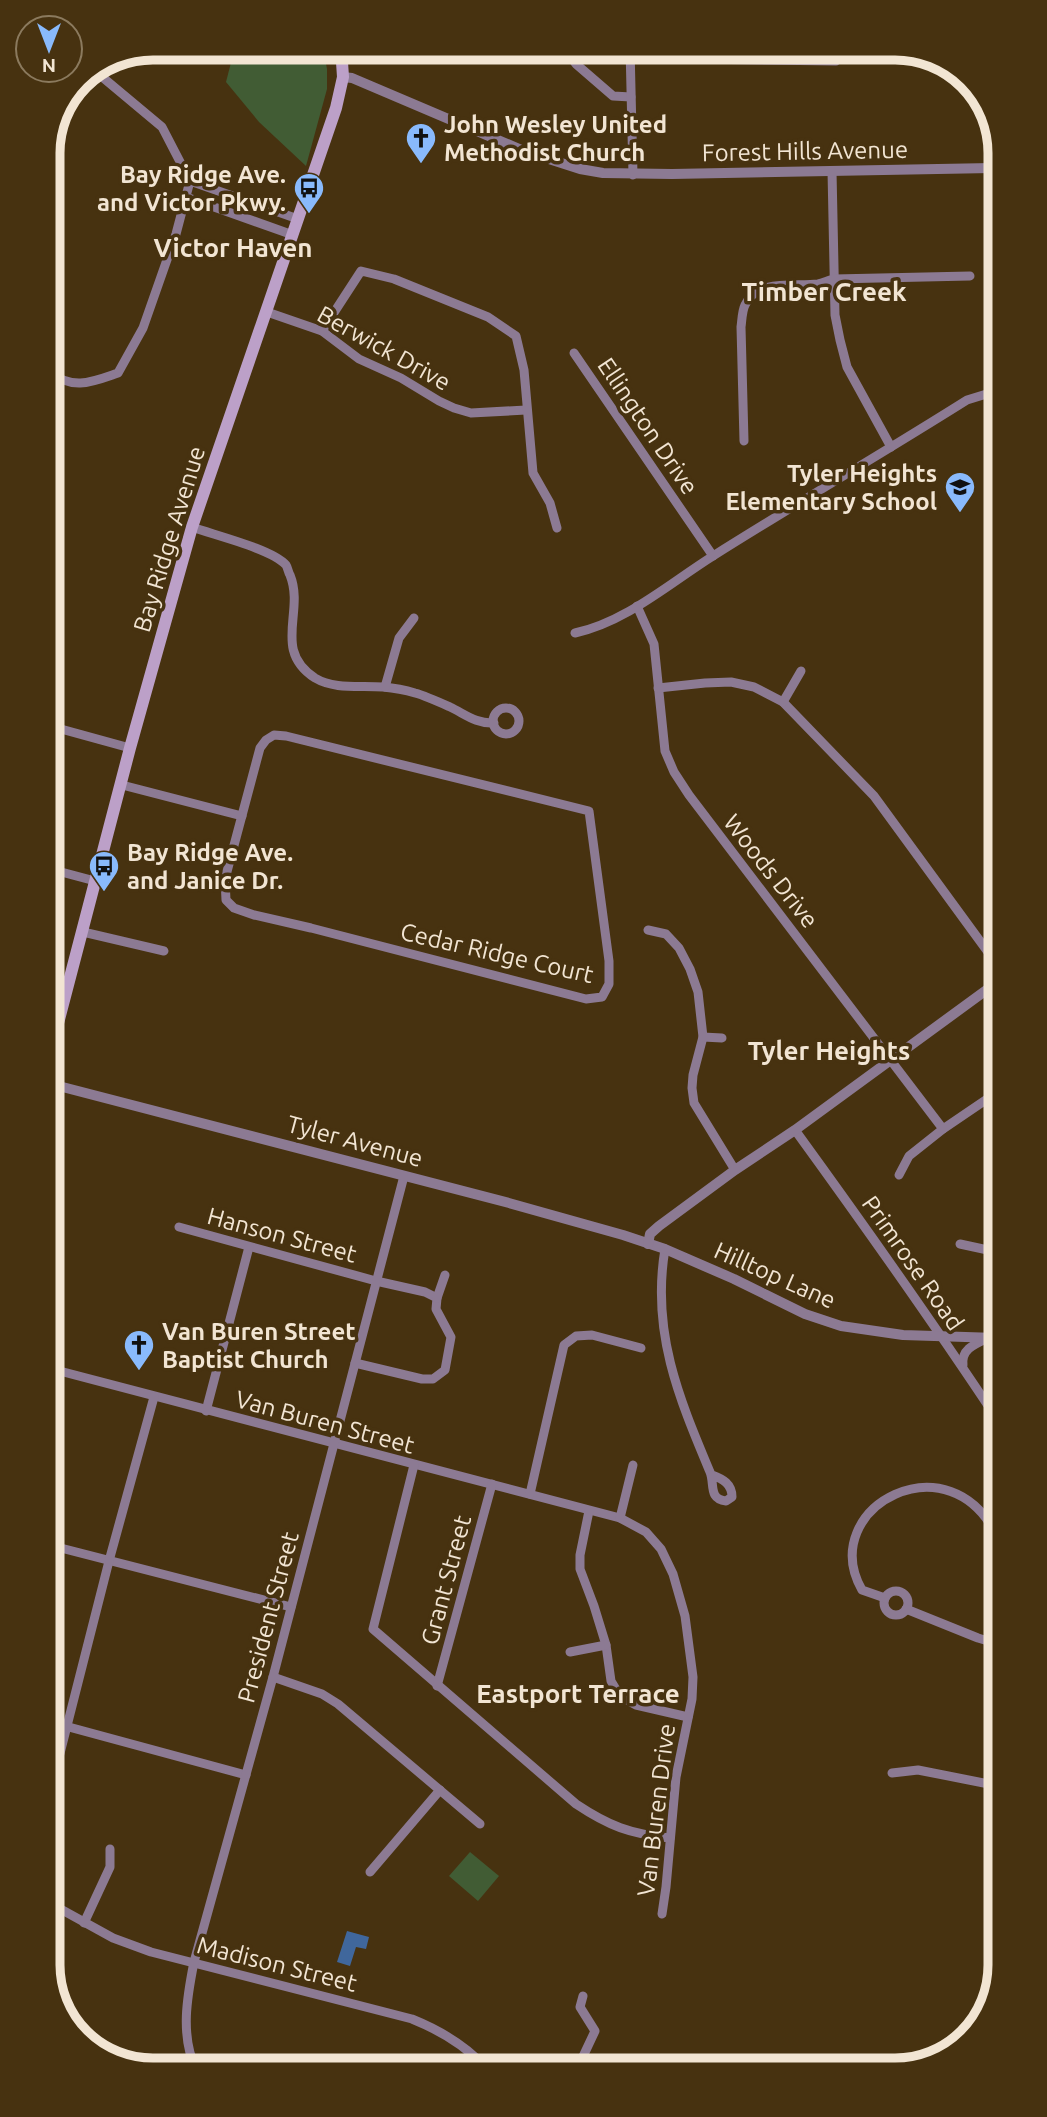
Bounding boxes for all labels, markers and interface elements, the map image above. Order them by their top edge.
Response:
north arrow [14,14,84,84]
text: N [42,55,56,77]
place label: John Wesley United Methodist Church [444,111,667,166]
church icon: John Wesley United Methodist Church [404,121,438,165]
street label: Forest Hills Avenue [702,136,908,166]
place label: Bay Ridge Ave. and Victor Pkwy. [97,161,286,216]
bus stop icon: Bay Ridge Ave. and Victor Pkwy. [292,171,326,215]
district label: Victor Haven [154,233,312,262]
district label: Timber Creek [742,277,907,306]
street label: Berwick Drive [313,300,455,396]
street label: Ellington Drive [592,353,704,499]
street label: Bay Ridge Avenue [128,443,210,635]
place label: Tyler Heights Elementary School [725,460,937,515]
school or university icon: Tyler Heights Elementary School [943,470,977,514]
street label: Woods Drive [718,809,824,933]
place label: Bay Ridge Ave. and Janice Dr. [127,839,293,894]
bus stop icon: Bay Ridge Ave. and Janice Dr. [87,849,121,893]
street label: Cedar Ridge Court [398,918,597,988]
district label: Tyler Heights [748,1036,910,1065]
street label: Tyler Avenue [284,1110,426,1172]
street label: Primrose Road [857,1191,969,1335]
street label: Hanson Street [204,1202,360,1268]
street label: Hilltop Lane [710,1236,840,1314]
place label: Van Buren Street Baptist Church [162,1318,356,1373]
church icon: Van Buren Street Baptist Church [122,1328,156,1372]
street label: Van Buren Street [233,1385,418,1459]
street label: Grant Street [416,1512,476,1648]
street label: President Street [232,1528,304,1705]
district label: Eastport Terrace [476,1679,680,1708]
street label: Van Buren Drive [632,1722,680,1898]
street label: Madison Street [194,1931,360,1997]

